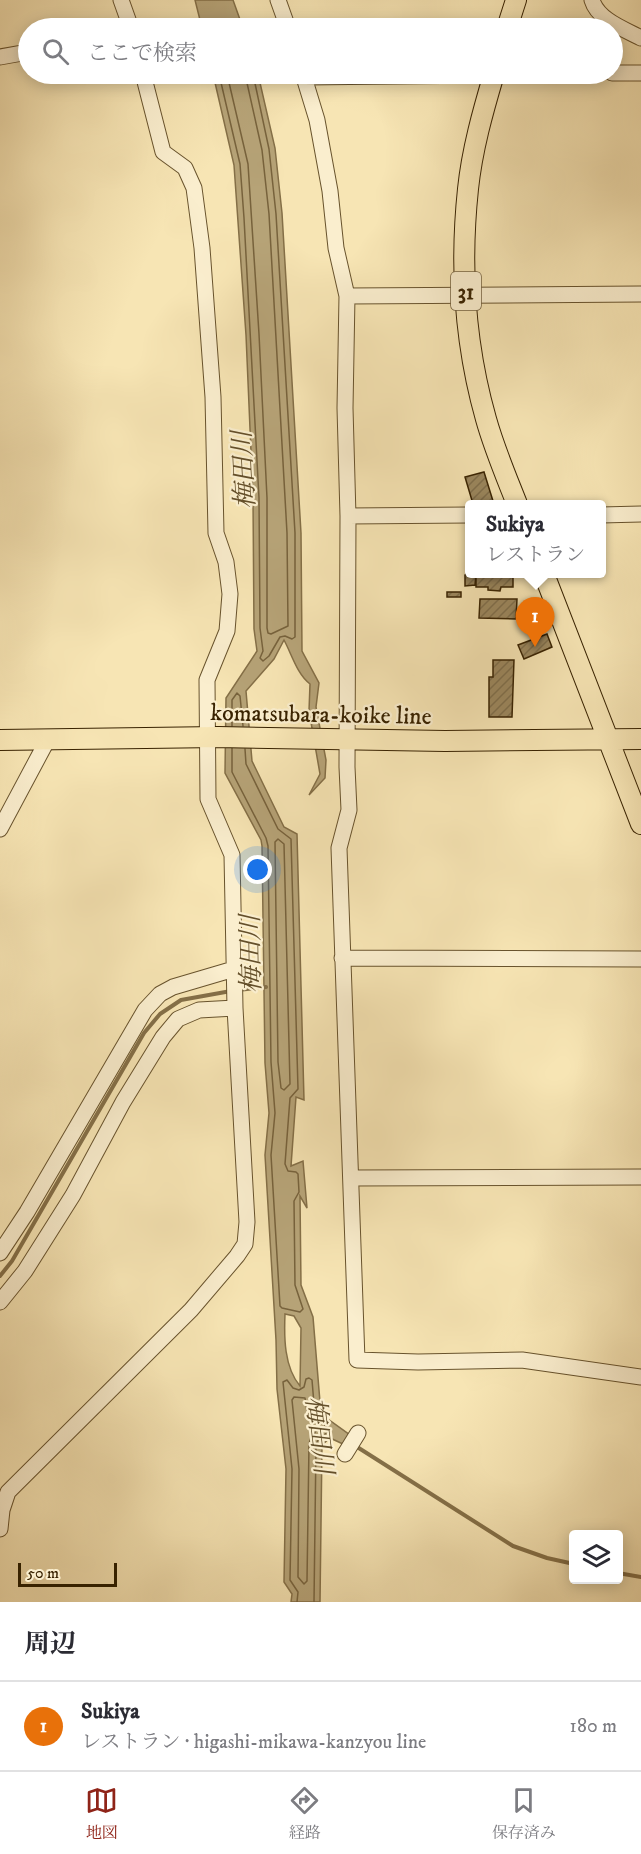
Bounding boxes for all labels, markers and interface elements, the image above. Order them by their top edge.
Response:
search box [18,18,623,84]
icon: search [39,35,72,68]
text: ここで検索 [87,40,197,67]
road number: 31 [451,272,481,310]
water label: 梅田川 [226,427,263,510]
popup [465,500,606,578]
text: Sukiya [486,511,544,538]
text: レストラン [486,543,585,568]
pin: 1 [516,598,554,647]
street label: komatsubara-koike line [210,698,432,732]
your location [243,855,272,884]
water label: 梅田川 [234,912,269,993]
water label: 梅田川 [297,1394,340,1479]
map controls [569,1530,623,1584]
button: layers [569,1530,623,1584]
scale bar [18,1560,117,1588]
text: 50 m [27,1563,59,1583]
text: 周辺 [24,1628,76,1661]
text: Sukiya [81,1698,140,1725]
text: 1 [40,1714,47,1739]
text: 180 m [570,1714,617,1739]
text: レストラン · higashi-mikawa-kanzyou line [81,1730,426,1755]
tab: 地図 [85,1784,118,1843]
tab: 経路 [288,1784,321,1843]
tab: 保存済み [492,1784,556,1843]

